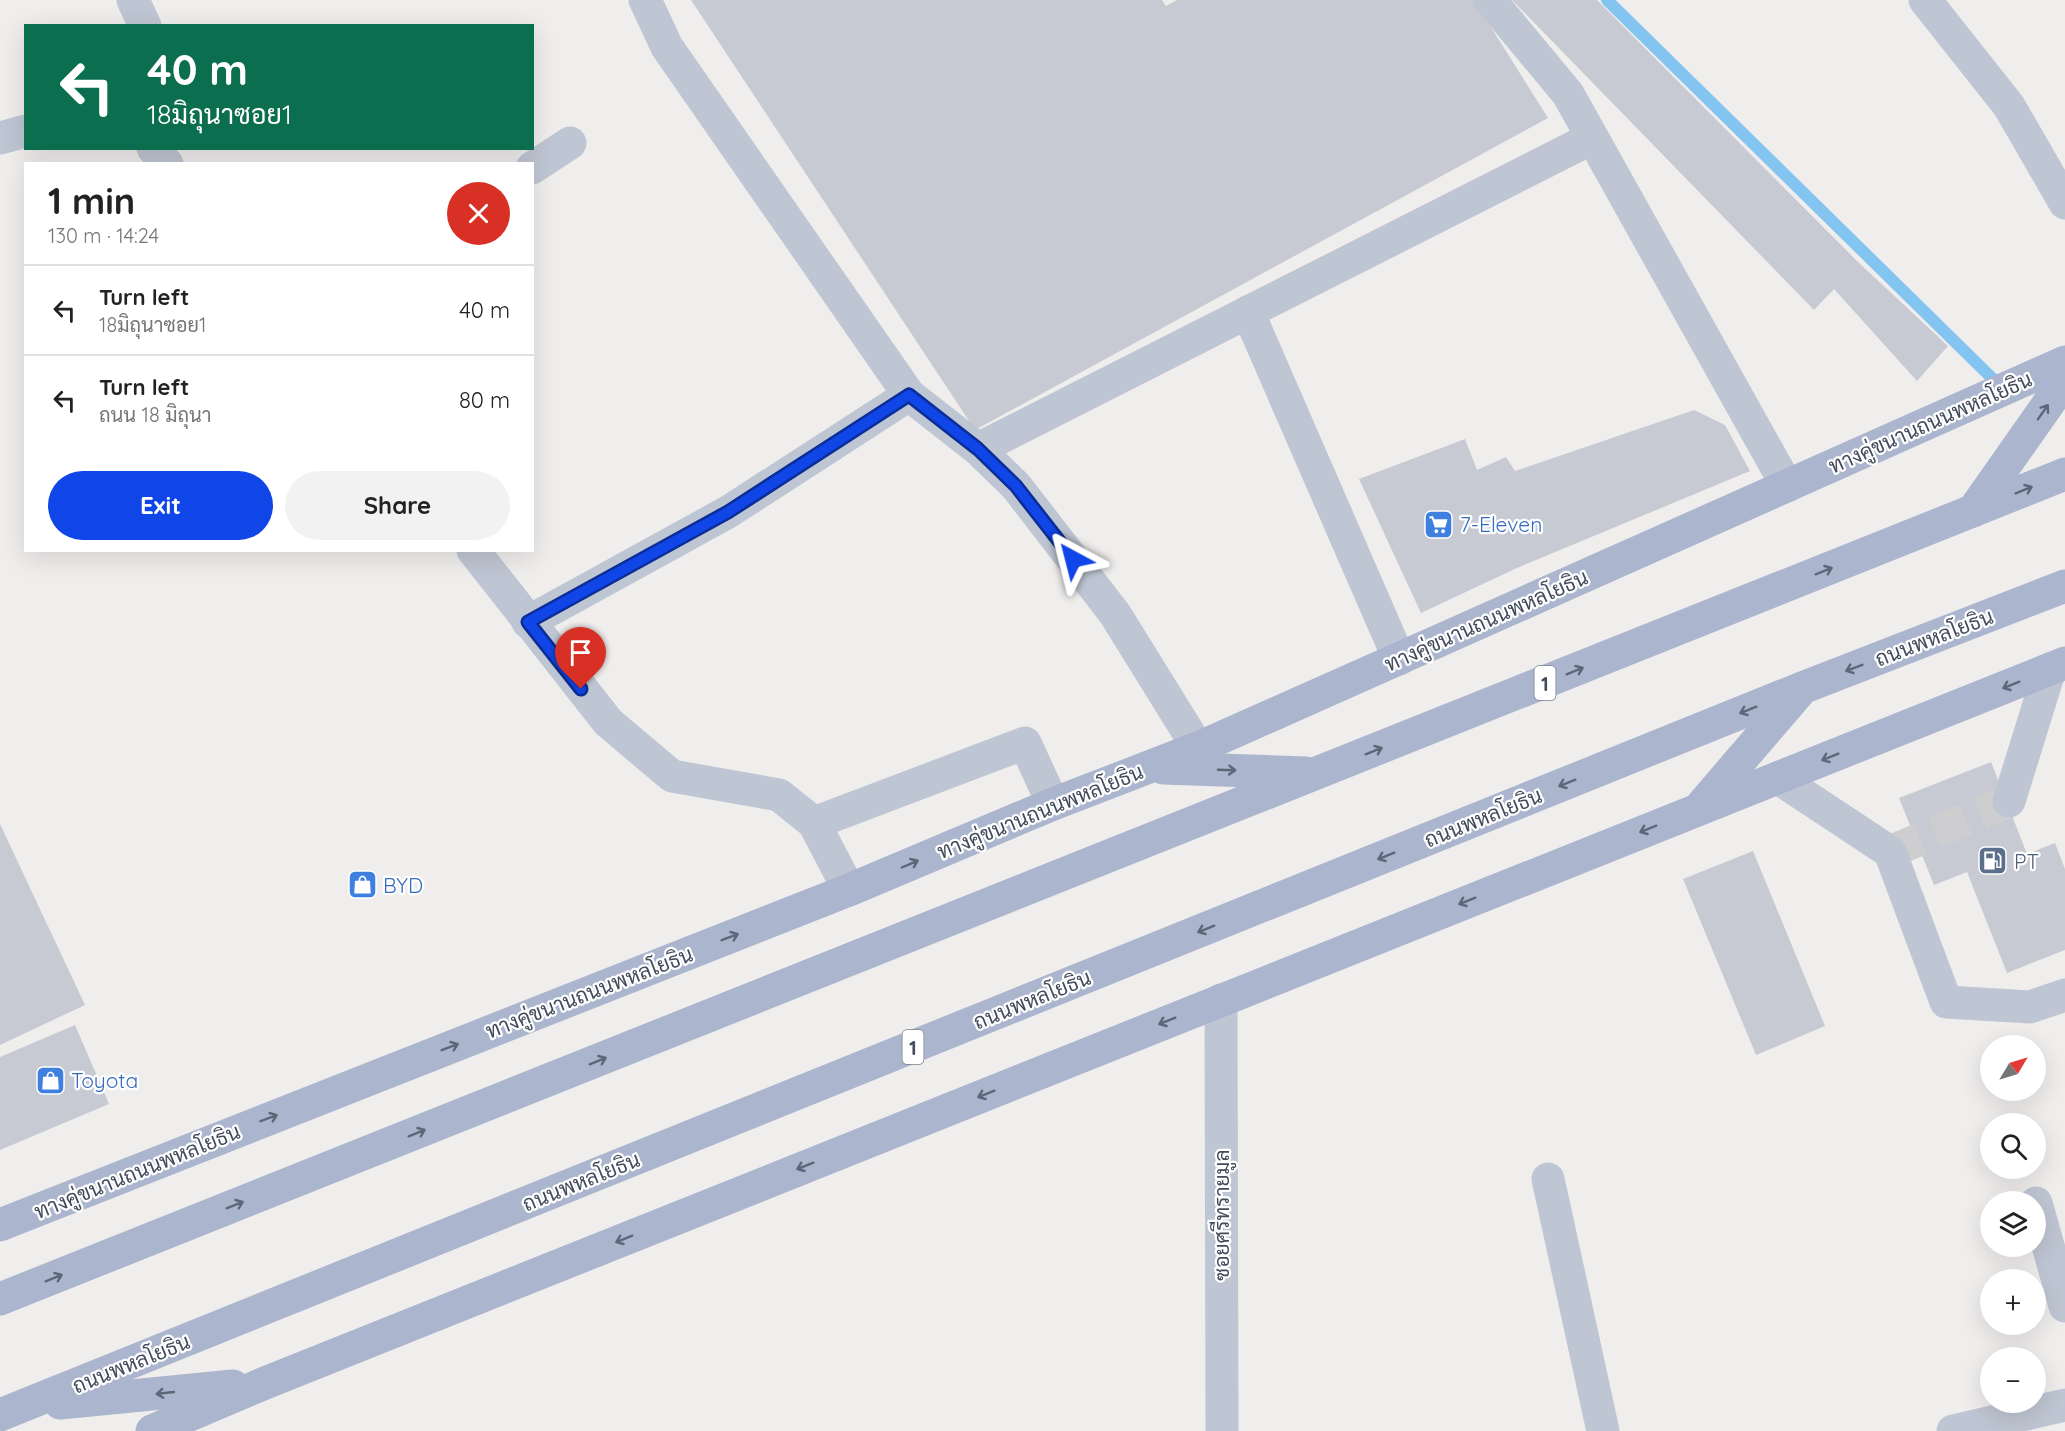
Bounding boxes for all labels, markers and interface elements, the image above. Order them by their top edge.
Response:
text: 40 m [147,43,248,96]
icon: left [48,48,126,126]
text: 18มิถุนาซอย1 [147,97,292,131]
text: 1 min [48,178,135,223]
button: close [447,182,510,245]
text: 130 m · 14:24 [48,223,159,248]
text: Turn left [99,283,189,311]
icon: left [48,294,81,327]
text: 40 m [459,296,510,324]
text: 18มิถุนาซอย1 [99,312,206,337]
street label: ทางคู่ขนานถนนพหลโยธิน [1824,365,2037,481]
text: Turn left [99,373,189,401]
icon: left [48,384,81,417]
text: 80 m [459,386,510,414]
text: ถนน 18 มิถุนา [99,402,212,427]
one-way arrow [2037,404,2049,420]
button: Exit [48,471,273,540]
button: Share [285,471,510,540]
one-way arrow [2015,484,2033,495]
supermarket icon: 7-Eleven [1423,508,1455,540]
place label: 7-Eleven [1460,511,1542,537]
position arrow [1041,527,1105,591]
street label: ทางคู่ขนานถนนพหลโยธิน [1380,563,1593,679]
one-way arrow [1814,565,1833,576]
street label: ถนนพหลโยธิน [1871,603,1997,671]
pin [555,627,606,689]
icon: arrive [564,636,597,669]
one-way arrow [1845,663,1864,674]
one-way arrow [1565,665,1583,676]
road number: 1 [1534,666,1556,700]
one-way arrow [2002,680,2020,691]
one-way arrow [1739,705,1758,716]
one-way arrow [1364,745,1383,756]
one-way arrow [1821,752,1839,763]
street label: ทางคู่ขนานถนนพหลโยธิน [933,758,1148,867]
one-way arrow [1217,765,1237,776]
one-way arrow [1559,778,1577,789]
street label: ถนนพหลโยธิน [1420,782,1546,852]
one-way arrow [1640,824,1658,835]
fuel station icon: PT [1977,845,2009,877]
place label: PT [2014,848,2039,874]
one-way arrow [1378,851,1396,862]
one-way arrow [901,858,919,869]
shop icon: BYD [346,869,378,901]
place label: BYD [383,872,423,898]
one-way arrow [1458,897,1477,908]
one-way arrow [1197,924,1215,935]
one-way arrow [720,931,738,942]
street label: ทางคู่ขนานถนนพหลโยธิน [482,940,697,1046]
street label: ถนนพหลโยธิน [969,964,1095,1034]
one-way arrow [1158,1016,1177,1027]
road number: 1 [902,1030,924,1064]
north arrow [1980,1035,2046,1101]
map controls [1980,1035,2046,1413]
one-way arrow [441,1041,459,1052]
one-way arrow [588,1055,607,1066]
shop icon: Toyota [34,1064,66,1096]
place label: Toyota [71,1067,138,1093]
one-way arrow [977,1089,996,1100]
one-way arrow [259,1112,278,1123]
button: search [1980,1113,2046,1179]
street label: ทางคู่ขนานถนนพหลโยธิน [30,1118,245,1227]
one-way arrow [407,1127,425,1138]
street label: ถนนพหลโยธิน [518,1146,644,1216]
street label: ซอยศรีทรายมูล [1208,1149,1237,1281]
one-way arrow [796,1162,815,1173]
button: layers [1980,1191,2046,1257]
one-way arrow [226,1199,244,1210]
one-way arrow [615,1234,633,1245]
button: + [1980,1269,2046,1335]
one-way arrow [45,1271,63,1282]
street label: ถนนพหลโยธิน [68,1328,194,1398]
button: − [1980,1347,2046,1413]
one-way arrow [156,1388,176,1399]

